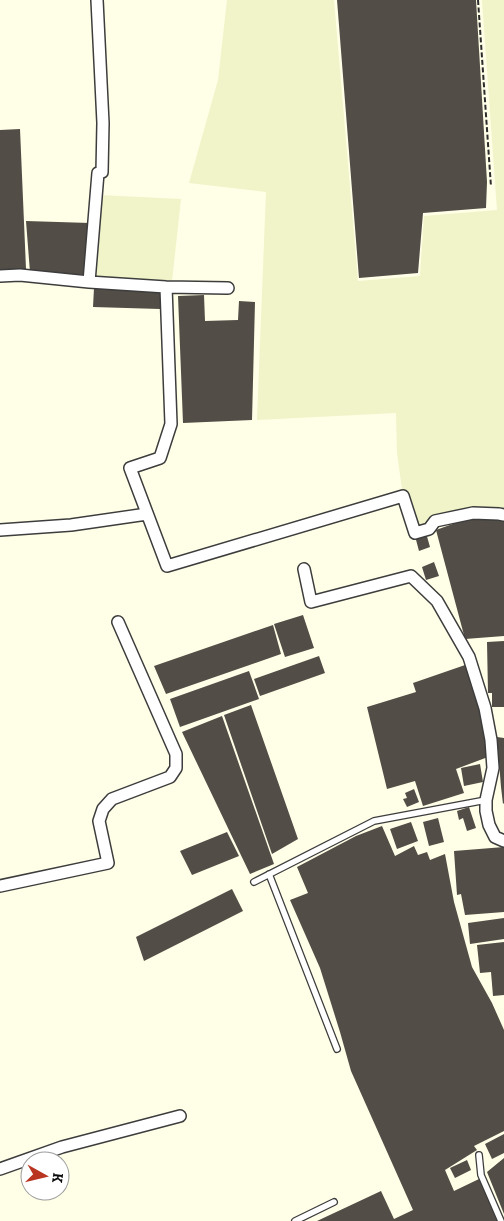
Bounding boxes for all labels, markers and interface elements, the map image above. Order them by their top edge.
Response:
north arrow [20,1151,70,1201]
text: K [48,1172,66,1184]

